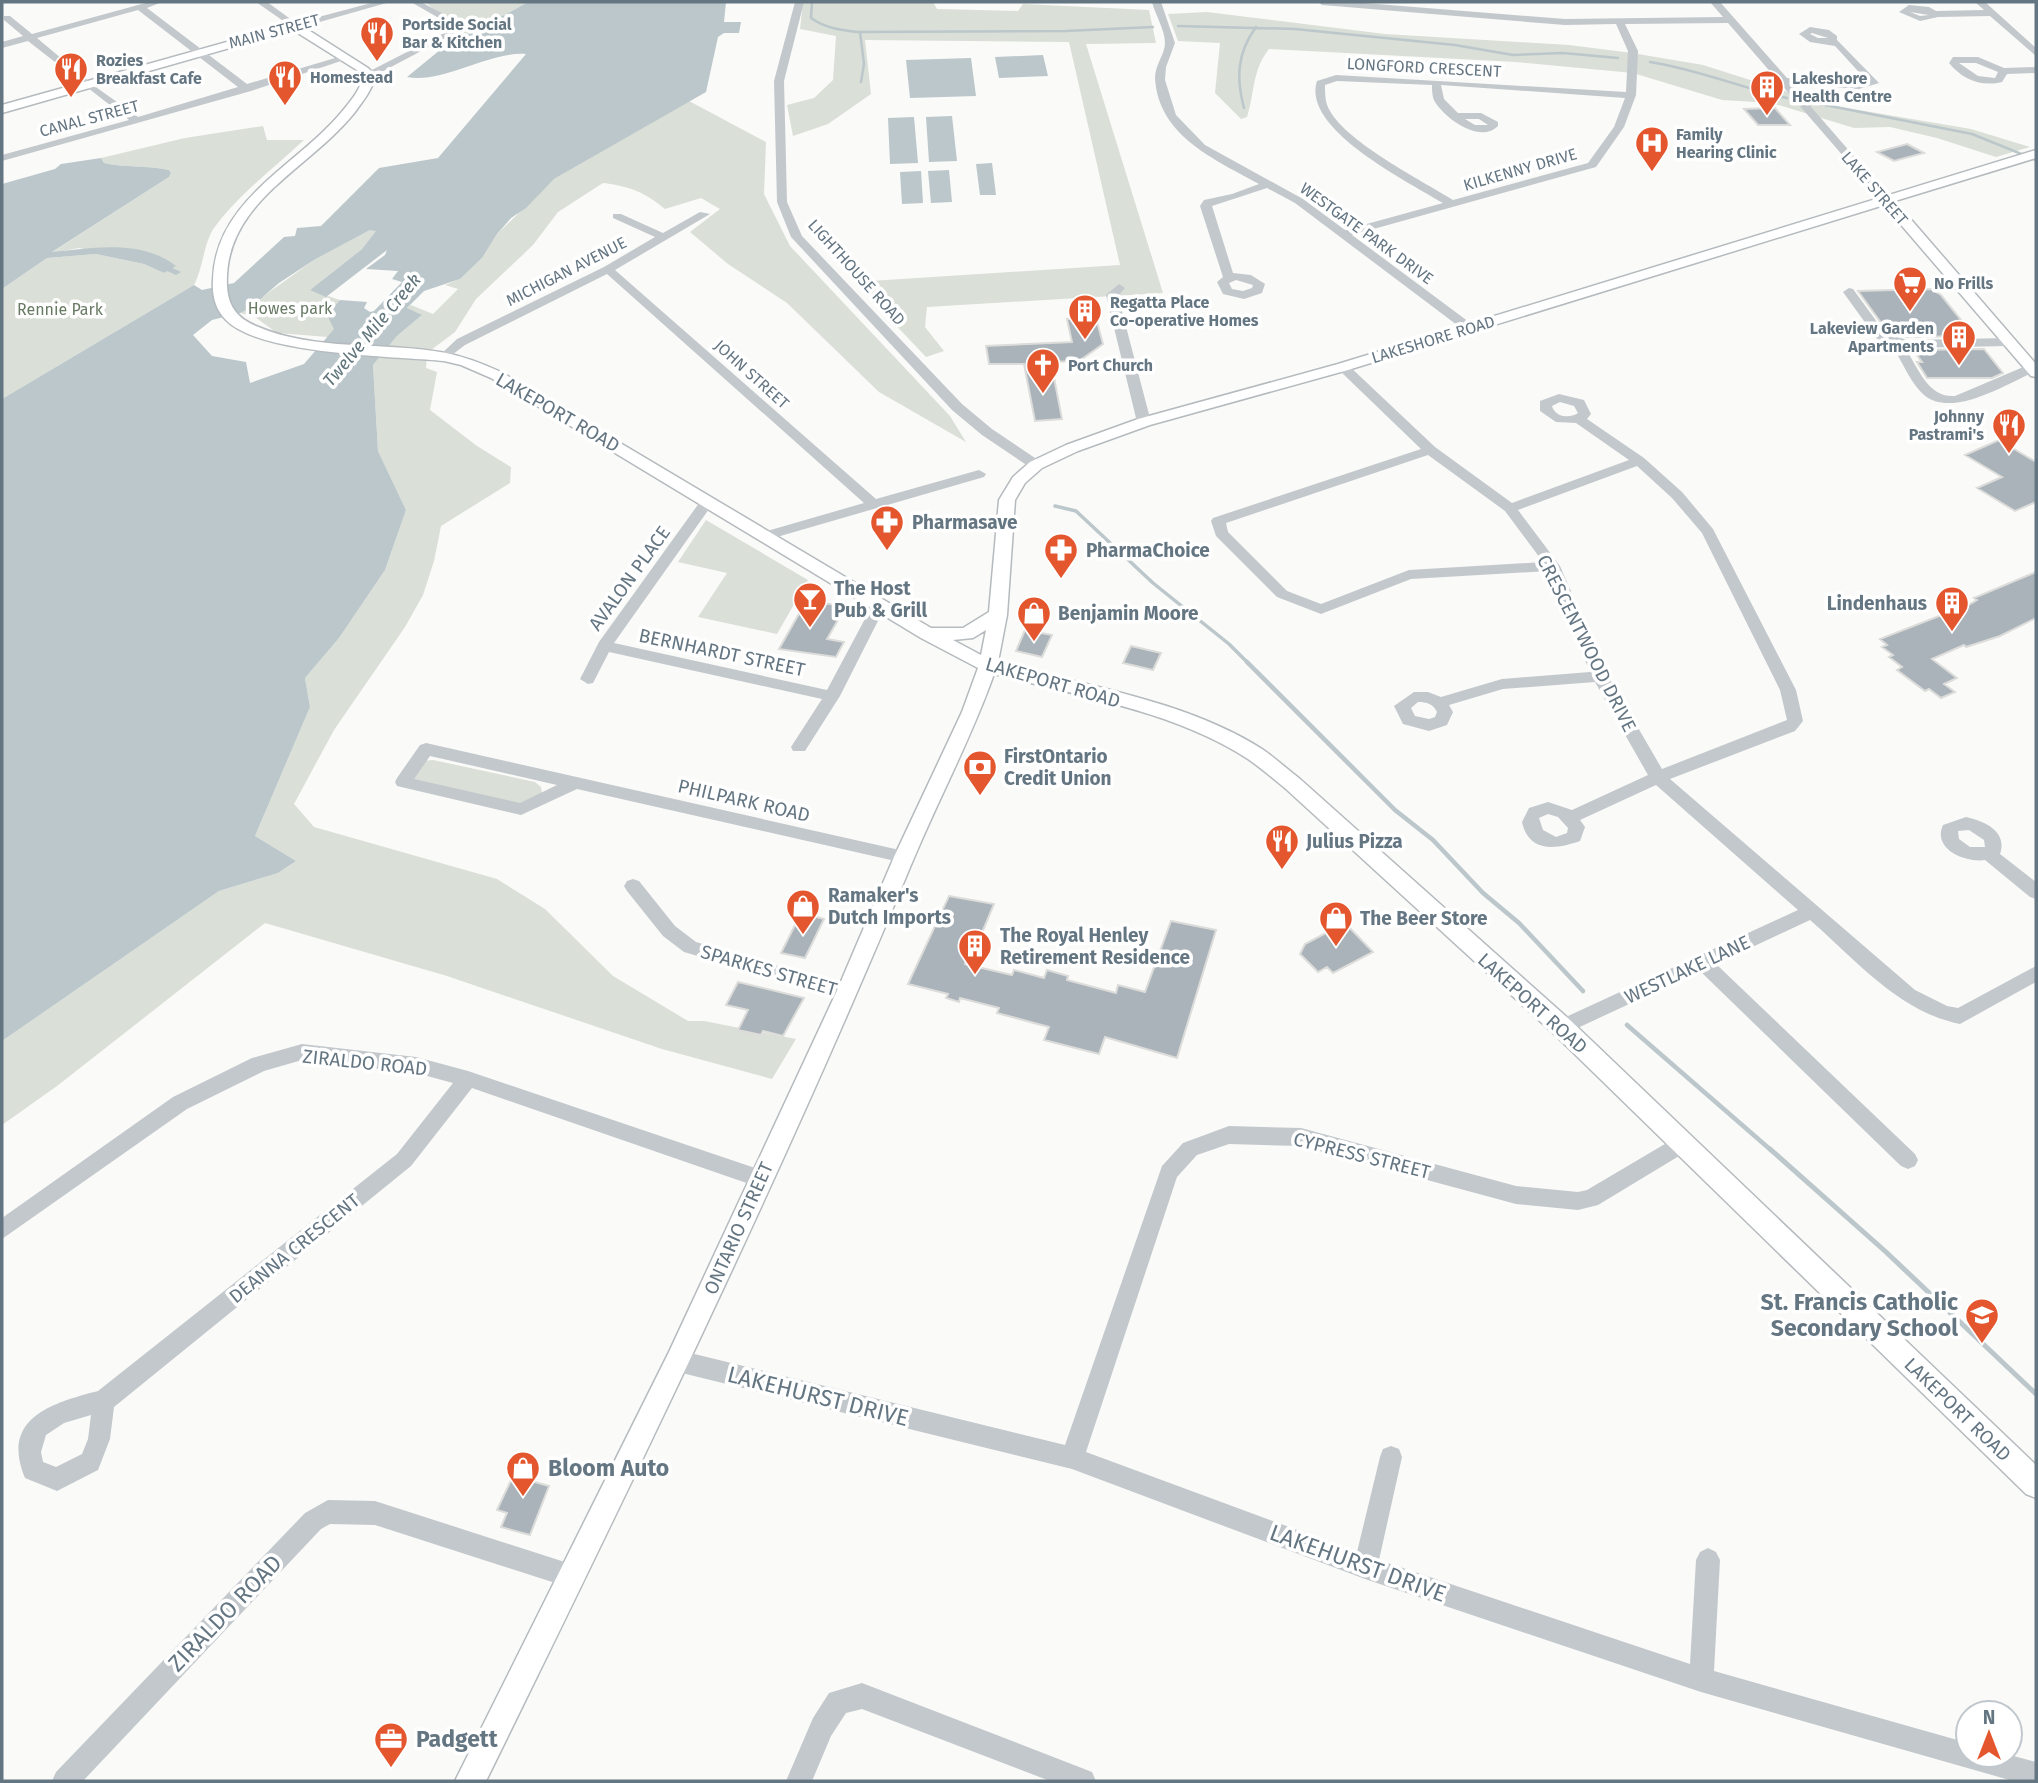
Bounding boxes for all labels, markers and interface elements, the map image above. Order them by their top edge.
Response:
street label: MAIN STREET [227,10,322,53]
restaurant icon: Portside Social Bar & Kitchen [358,14,396,63]
place label: Portside Social Bar & Kitchen [402,15,512,52]
restaurant icon: Rozies Breakfast Cafe [52,50,90,99]
place label: Rozies Breakfast Cafe [96,51,202,88]
street label: LONGFORD CRESCENT [1346,54,1502,81]
restaurant icon: Homestead [266,58,304,107]
place label: Homestead [310,68,393,87]
building icon: Lakeshore Health Centre [1748,68,1786,117]
place label: Lakeshore Health Centre [1792,69,1892,106]
street label: CANAL STREET [37,96,142,141]
hospital icon: Family Hearing Clinic [1633,124,1671,173]
place label: Family Hearing Clinic [1676,125,1777,162]
street label: KILKENNY DRIVE [1461,144,1579,195]
street label: LAKE STREET [1838,148,1912,229]
street label: WESTGATE PARK DRIVE [1296,179,1437,288]
street label: LIGHTHOUSE ROAD [804,216,909,329]
street label: MICHIGAN AVENUE [503,233,630,310]
supermarket icon: No Frills [1891,264,1929,313]
water label: Twelve Mile Creek [318,269,426,391]
place label: No Frills [1934,274,1993,293]
building icon: Regatta Place Co-operative Homes [1066,292,1104,341]
place label: Regatta Place Co-operative Homes [1110,293,1259,330]
park label: Howes park [248,299,333,318]
park label: Rennie Park [17,300,104,319]
street label: LAKESHORE ROAD [1369,312,1497,367]
building icon: Lakeview Garden Apartments [1940,318,1978,367]
place label: Lakeview Garden Apartments [1810,319,1934,356]
street label: JOHN STREET [710,336,793,413]
church icon: Port Church [1024,346,1062,395]
place label: Port Church [1068,356,1153,375]
street label: LAKEPORT ROAD [492,368,624,457]
restaurant icon: Johnny Pastrami's [1990,406,2028,455]
place label: Johnny Pastrami's [1909,407,1985,444]
pharmacy icon: Pharmasave [868,503,906,552]
place label: Pharmasave [912,511,1018,534]
street label: AVALON PLACE [584,522,675,635]
pharmacy icon: PharmaChoice [1042,531,1080,580]
place label: PharmaChoice [1086,539,1210,562]
street label: CRESCENTWOOD DRIVE [1532,551,1641,736]
place label: The Host Pub & Grill [834,577,927,622]
bar icon: The Host Pub & Grill [791,580,829,629]
building icon: Lindenhaus [1933,584,1971,633]
place label: Lindenhaus [1827,592,1927,615]
shop icon: Benjamin Moore [1015,594,1053,643]
place label: Benjamin Moore [1058,602,1198,625]
street label: BERNHARDT STREET [637,624,807,681]
street label: LAKEPORT ROAD [983,652,1123,713]
place label: FirstOntario Credit Union [1004,745,1112,790]
bank icon: FirstOntario Credit Union [961,748,999,797]
street label: PHILPARK ROAD [676,774,812,827]
restaurant icon: Julius Pizza [1263,822,1301,871]
place label: Julius Pizza [1305,830,1403,853]
place label: Ramaker's Dutch Imports [828,884,951,929]
shop icon: Ramaker's Dutch Imports [784,887,822,936]
shop icon: The Beer Store [1317,899,1355,948]
place label: The Beer Store [1360,907,1488,930]
place label: The Royal Henley Retirement Residence [1000,924,1190,969]
building icon: The Royal Henley Retirement Residence [956,927,994,976]
street label: WESTLAKE LANE [1621,930,1754,1009]
street label: SPARKES STREET [698,940,840,1001]
street label: LAKEPORT ROAD [1473,948,1592,1059]
street label: ZIRALDO ROAD [301,1045,428,1080]
street label: CYPRESS STREET [1291,1127,1433,1184]
street label: ONTARIO STREET [699,1158,778,1298]
street label: DEANNA CRESCENT [224,1189,364,1308]
place label: St. Francis Catholic Secondary School [1761,1288,1958,1342]
school or university icon: St. Francis Catholic Secondary School [1963,1296,2001,1345]
street label: LAKEPORT ROAD [1900,1353,2016,1466]
street label: LAKEHURST DRIVE [725,1360,911,1432]
shop icon: Bloom Auto [504,1449,542,1498]
place label: Bloom Auto [548,1454,669,1482]
street label: LAKEHURST DRIVE [1266,1518,1450,1608]
street label: ZIRALDO ROAD [162,1549,288,1677]
north arrow [1954,1699,2024,1769]
text: N [1983,1706,1995,1729]
office icon: Padgett [372,1720,410,1769]
place label: Padgett [416,1725,499,1753]

